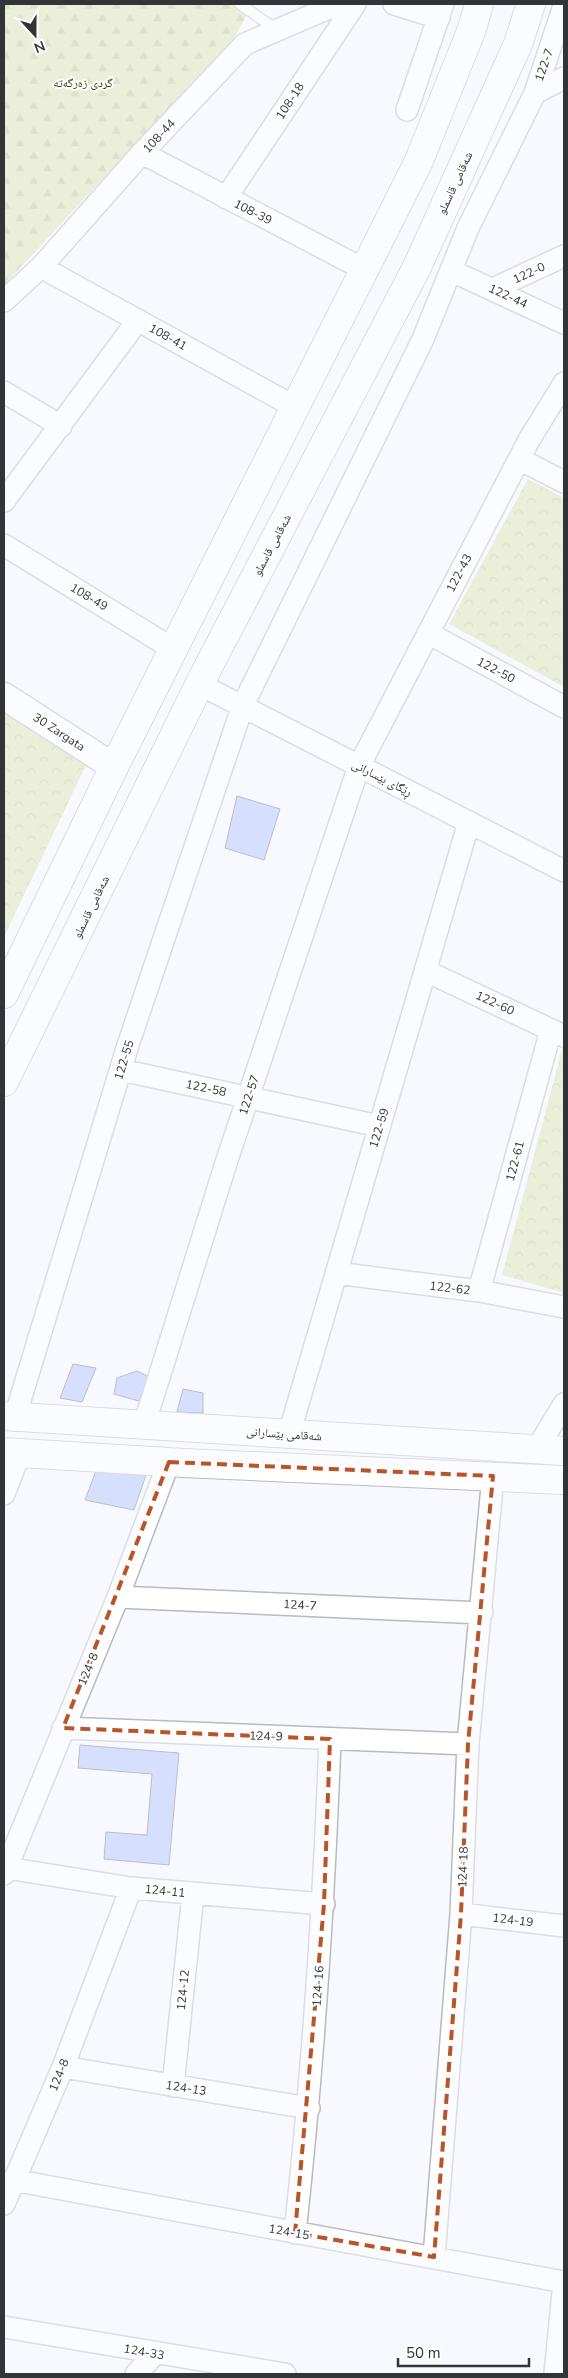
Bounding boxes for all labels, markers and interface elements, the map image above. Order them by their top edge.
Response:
north arrow [10,10,60,60]
text: N [31,36,48,57]
street label: 122-7 [531,46,557,84]
park label: گردی زەرگەتە [53,75,113,91]
street label: 108-18 [272,79,308,123]
street label: 108-44 [139,116,179,156]
street label: شەقامی قاسملو [433,149,477,217]
street label: 108-39 [231,196,275,228]
street label: 122-0 [510,259,548,287]
street label: 122-44 [486,280,530,312]
street label: 108-41 [146,320,190,354]
street label: شەقامی قاسملو [249,511,295,579]
street label: 122-43 [442,551,476,595]
street label: 108-49 [67,580,111,614]
street label: 122-50 [474,653,518,687]
street label: 30 Zargata [30,709,88,755]
street label: ڕێگای بێسارانی [349,756,415,802]
street label: شەقامی قاسملو [69,873,113,941]
street label: 122-60 [473,987,517,1019]
street label: 122-55 [110,1038,138,1082]
street label: 122-57 [235,1073,263,1117]
street label: 122-58 [184,1076,228,1100]
street label: 122-59 [365,1106,393,1150]
street label: 122-61 [502,1139,528,1183]
street label: 122-62 [429,1278,471,1298]
street label: شەقامی بێسارانی [246,1423,322,1445]
street label: 124-7 [283,1596,317,1614]
street label: 124-8 [74,1650,102,1688]
street label: 124-9 [249,1727,283,1745]
street label: 124-18 [454,1846,472,1888]
street label: 124-11 [144,1881,186,1901]
street label: 124-19 [492,1910,534,1930]
street label: 124-16 [309,1965,327,2007]
street label: 124-12 [173,1969,193,2011]
street label: 124-8 [45,2056,73,2094]
street label: 124-13 [164,2077,208,2099]
street label: 124-15 [267,2221,311,2243]
scale bar [398,2336,529,2368]
street label: 124-33 [122,2341,166,2363]
text: 50 m [406,2343,441,2363]

